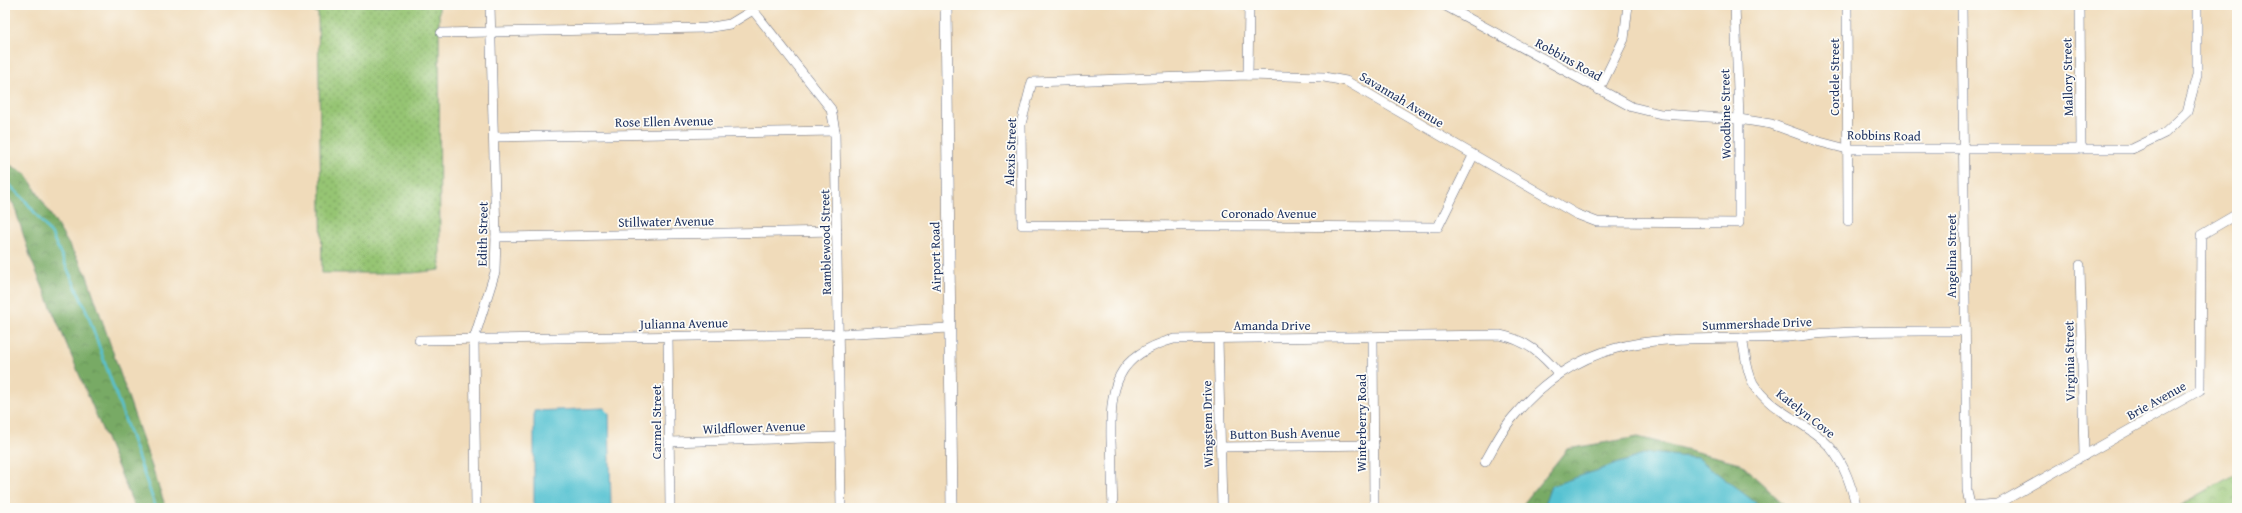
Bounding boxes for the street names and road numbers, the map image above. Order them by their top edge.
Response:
street label: Robbins Road [1532,33,1606,86]
street label: Mallory Street [2057,37,2078,116]
street label: Cordele Street [1825,38,1844,116]
street label: Savannah Avenue [1356,67,1448,132]
street label: Woodbine Street [1715,68,1736,159]
street label: Rose Ellen Avenue [615,111,713,132]
street label: Alexis Street [1000,117,1021,187]
street label: Robbins Road [1847,125,1921,146]
street label: Ramblewood Street [815,189,836,295]
street label: Edith Street [472,201,493,267]
street label: Coronado Avenue [1221,204,1317,223]
street label: Stillwater Avenue [618,211,714,232]
street label: Angelina Street [1942,213,1961,298]
street label: Airport Road [925,222,946,292]
street label: Summershade Drive [1702,312,1812,335]
street label: Julianna Avenue [638,313,728,334]
street label: Amanda Drive [1233,316,1311,335]
street label: Virginia Street [2059,320,2080,401]
street label: Winterberry Road [1352,374,1371,472]
street label: Brie Avenue [2123,376,2189,425]
street label: Wingstem Drive [1197,380,1218,468]
street label: Carmel Street [647,384,666,459]
street label: Katelyn Cove [1772,384,1839,443]
street label: Wildflower Avenue [702,416,806,439]
street label: Button Bush Avenue [1230,423,1340,444]

